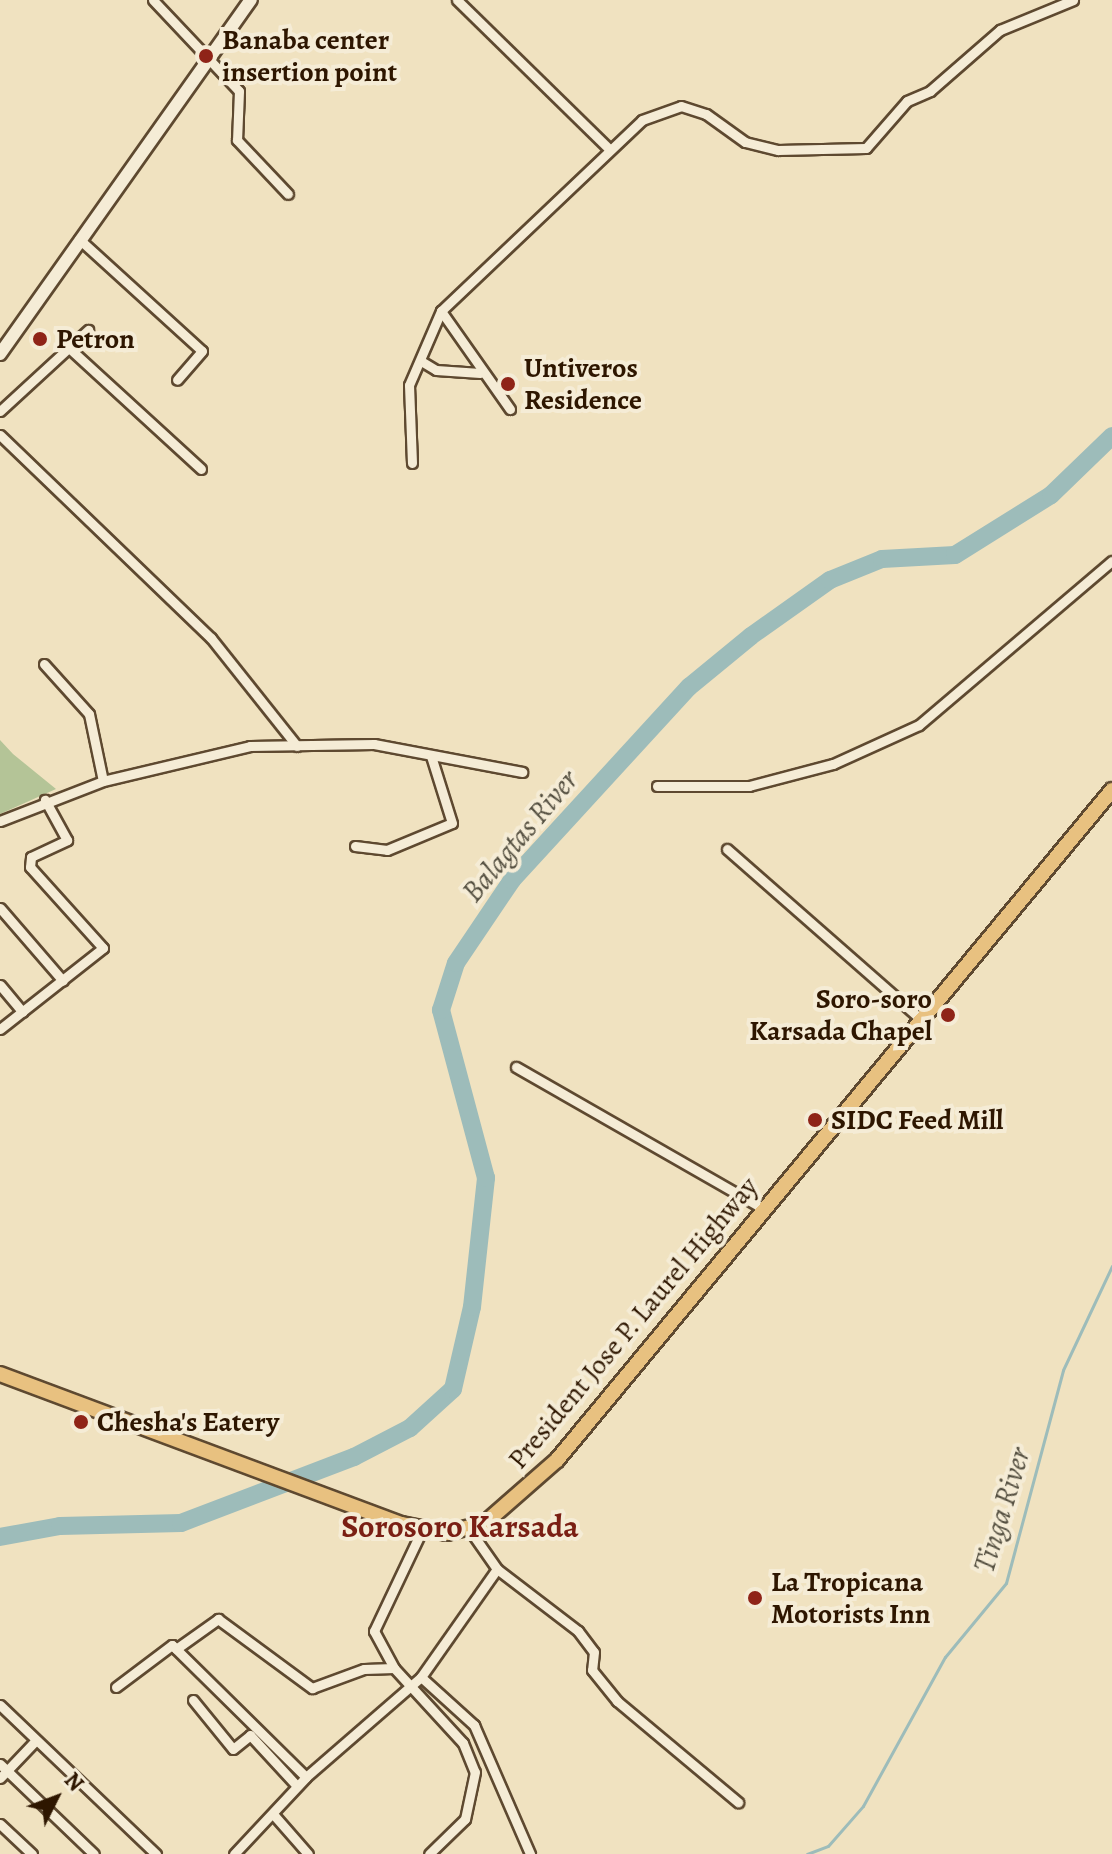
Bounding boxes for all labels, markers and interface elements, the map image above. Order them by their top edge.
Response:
place label: Banaba center insertion point [222,23,397,89]
marker: Banaba center insertion point [197,47,215,65]
place label: Petron [56,322,135,356]
marker: Petron [31,330,49,348]
place label: Untiveros Residence [524,351,642,417]
marker: Untiveros Residence [499,375,517,393]
water label: Balagtas River [454,763,586,909]
place label: Soro-soro Karsada Chapel [749,982,932,1048]
marker: Soro-soro Karsada Chapel [939,1006,957,1024]
place label: SIDC Feed Mill [831,1103,1003,1137]
marker: SIDC Feed Mill [806,1111,824,1129]
street label: President Jose P. Laurel Highway [501,1170,765,1476]
place label: Chesha's Eatery [97,1405,279,1439]
marker: Chesha's Eatery [72,1413,90,1431]
water label: Tinga River [966,1443,1038,1577]
district label: Sorosoro Karsada [341,1507,579,1545]
place label: La Tropicana Motorists Inn [771,1565,931,1631]
marker: La Tropicana Motorists Inn [746,1589,764,1607]
north arrow [16,1758,96,1838]
text: N [57,1766,90,1798]

